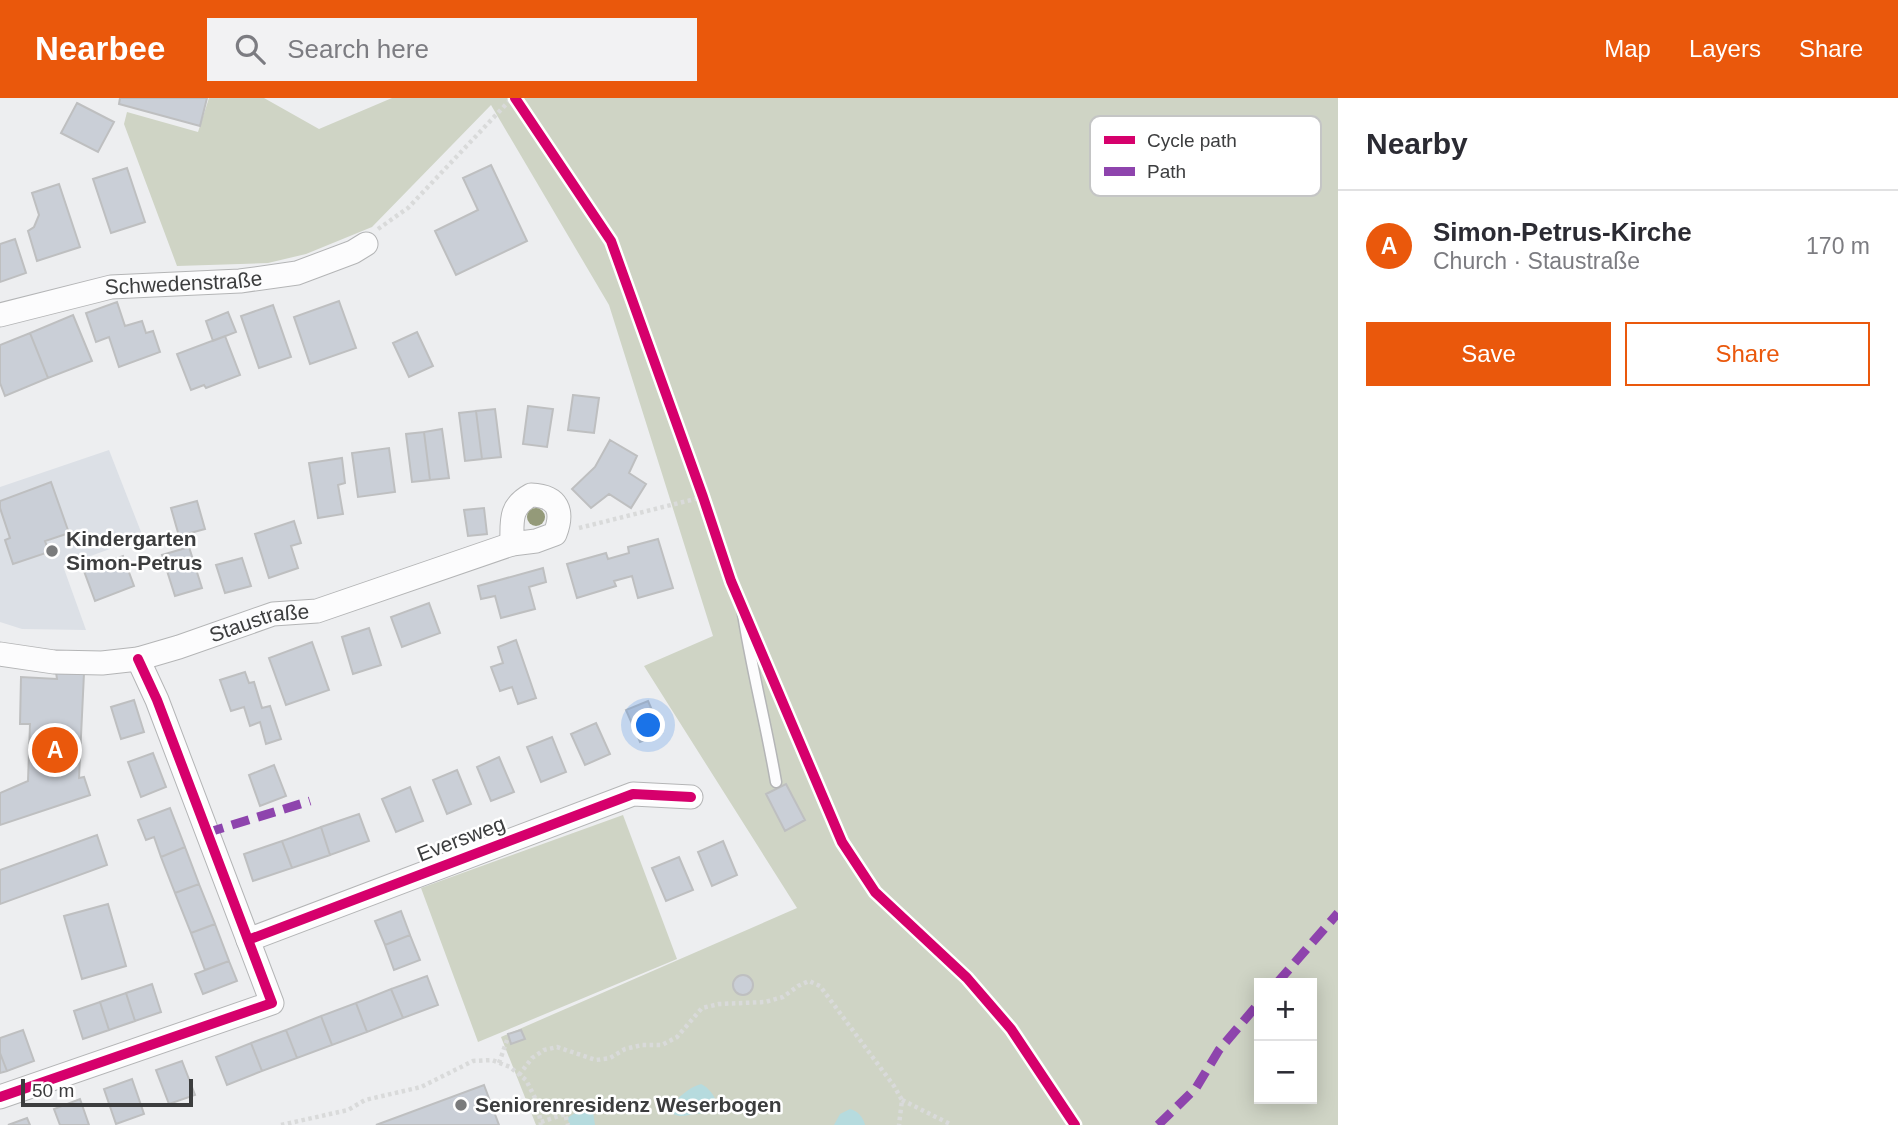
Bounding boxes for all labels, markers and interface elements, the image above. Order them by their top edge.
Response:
search box [207,18,697,81]
text: Nearbee [35,30,165,67]
icon: search [231,30,269,68]
text: Search here [287,34,429,64]
text: Map [1604,35,1651,62]
text: Layers [1689,35,1761,62]
text: Share [1799,35,1863,62]
legend [1090,116,1321,196]
text: Nearby [1366,127,1468,160]
text: Cycle path [1147,130,1237,151]
text: Path [1147,161,1186,182]
text: Simon-Petrus-Kirche [1433,217,1692,247]
text: A [1381,233,1397,259]
text: 170 m [1806,233,1870,259]
text: Church · Staustraße [1433,248,1640,274]
street label: Schwedenstraße [104,266,264,298]
button: Save [1366,322,1611,386]
button: Share [1625,322,1870,386]
place label: Kindergarten Simon-Petrus [66,527,203,574]
marker: Kindergarten Simon-Petrus [44,543,60,559]
street label: Staustraße [206,600,310,646]
your location [631,708,665,742]
pin: A [32,724,78,776]
street label: Eversweg [414,811,508,866]
map controls [1254,978,1317,1104]
button: + [1254,978,1317,1041]
button: − [1254,1041,1317,1104]
scale bar [21,1076,192,1108]
text: 50 m [32,1080,74,1101]
place label: Seniorenresidenz Weserbogen [475,1093,782,1116]
marker: Seniorenresidenz Weserbogen [453,1097,469,1113]

